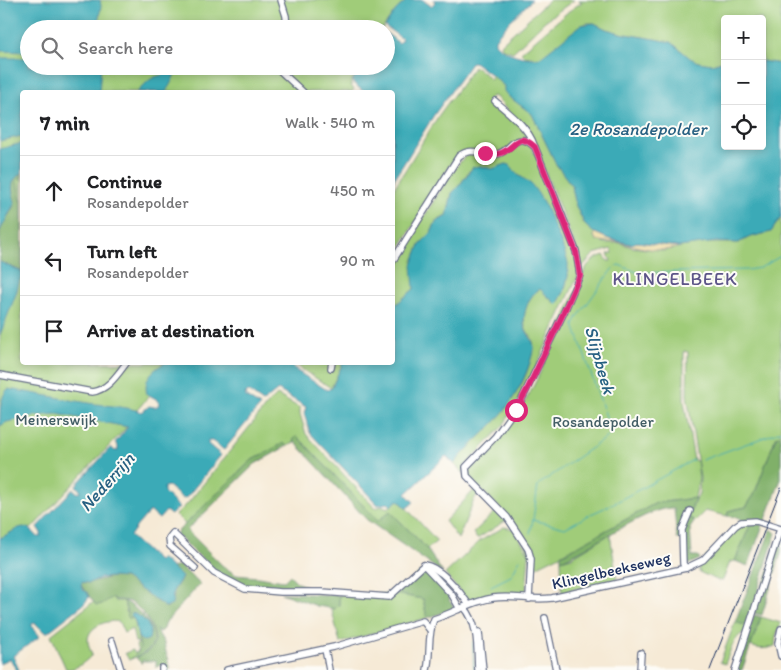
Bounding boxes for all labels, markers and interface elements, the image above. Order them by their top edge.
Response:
map controls [721,15,766,150]
button: + [721,15,766,60]
search box [20,20,395,75]
icon: search [38,34,66,62]
text: Search here [78,36,173,59]
button: − [721,60,766,105]
button: locate [721,105,766,150]
text: 7 min [40,110,89,135]
text: Walk · 540 m [285,113,375,132]
water label: 2e Rosandepolder [570,118,708,140]
route end [474,142,497,165]
text: Continue [87,170,162,193]
icon: ahead [40,177,68,205]
text: 450 m [330,181,375,200]
text: Rosandepolder [87,193,189,212]
text: Turn left [87,240,157,263]
icon: left [40,247,68,275]
text: 90 m [340,251,375,270]
text: Rosandepolder [87,263,189,282]
district label: KLINGELBEEK [613,268,737,290]
icon: arrive [40,317,68,345]
text: Arrive at destination [87,319,254,342]
water label: Slijpbeek [580,324,621,398]
route start [505,399,528,422]
park label: Meinerswijk [15,410,97,429]
park label: Rosandepolder [552,412,654,431]
water label: Nederrijn [75,448,139,516]
street label: Klingelbeekseweg [550,547,673,593]

